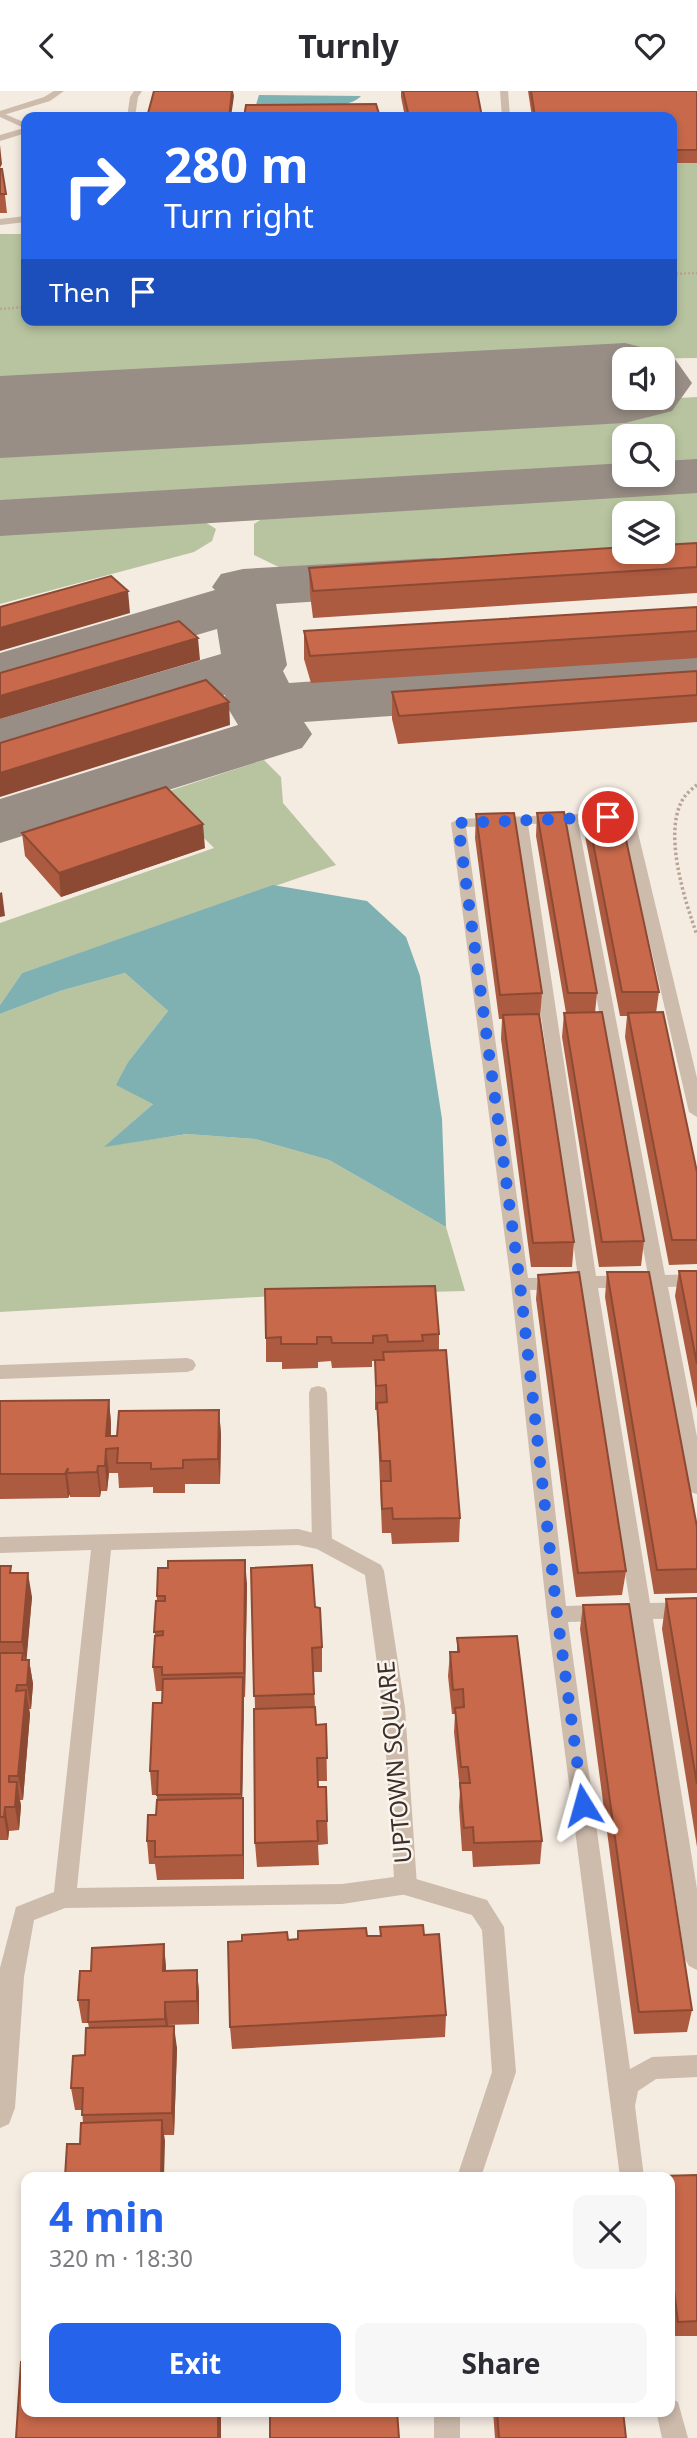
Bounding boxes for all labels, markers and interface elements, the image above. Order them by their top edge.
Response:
text: Turnly [298,24,399,67]
icon: back [28,27,66,65]
icon: heart [631,27,669,65]
text: 280 m [164,131,309,197]
icon: right [49,140,140,231]
text: Turn right [164,194,314,237]
icon: arrive [124,273,162,311]
text: Then [49,274,110,310]
map controls [612,347,675,564]
button: sound [612,347,675,410]
button: search [612,424,675,487]
button: layers [612,501,675,564]
pin [578,787,638,847]
icon: arrive [589,798,627,836]
street label: UPTOWN SQUARE [368,1660,419,1865]
position arrow [546,1768,620,1842]
text: 4 min [49,2187,165,2244]
button: close [573,2195,647,2269]
text: 320 m · 18:30 [49,2242,193,2274]
button: Exit [49,2323,341,2403]
button: Share [355,2323,647,2403]

